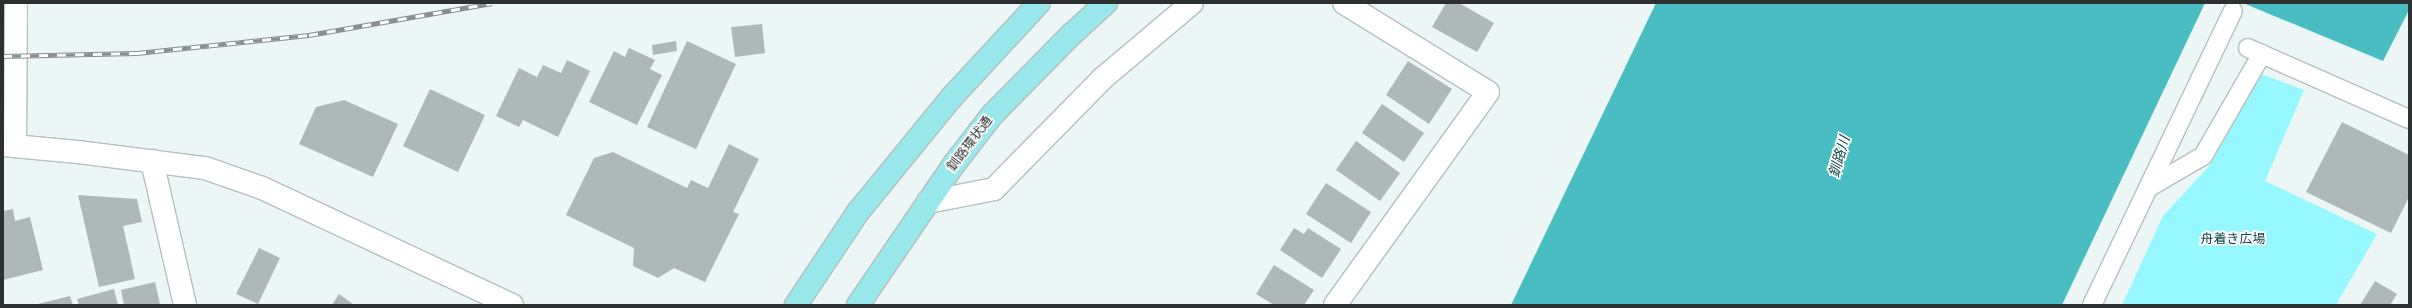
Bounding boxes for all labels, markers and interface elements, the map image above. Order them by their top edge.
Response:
street label: 釧路環状通 [944,113,996,175]
water label: 釧路川 [1826,134,1854,180]
park label: 舟着き広場 [2201,231,2265,247]

